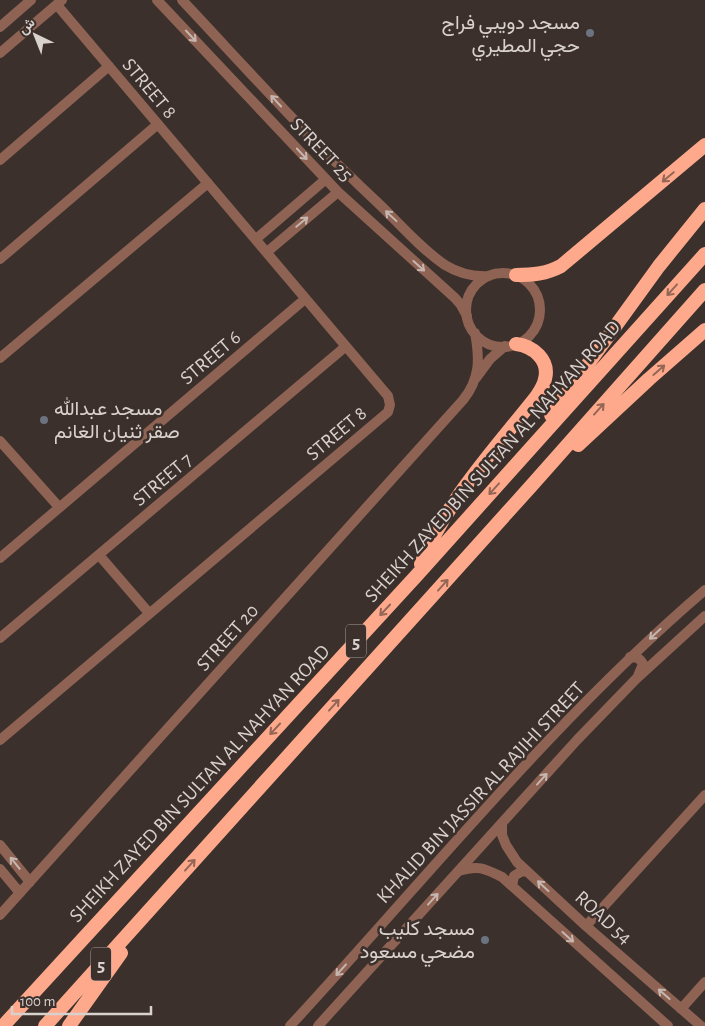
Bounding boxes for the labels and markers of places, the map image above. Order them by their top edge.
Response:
place label: مسجد دويبي فراج حجي المطيري [442,13,580,62]
marker: مسجد دويبي فراج حجي المطيري [584,27,596,39]
place label: مسجد عبدالله صقر ثنيان الغانم [54,396,180,444]
marker: مسجد عبدالله صقر ثنيان الغانم [38,414,50,426]
place label: مسجد كليب مضحي مسعود [360,919,475,968]
marker: مسجد كليب مضحي مسعود [479,934,491,946]

